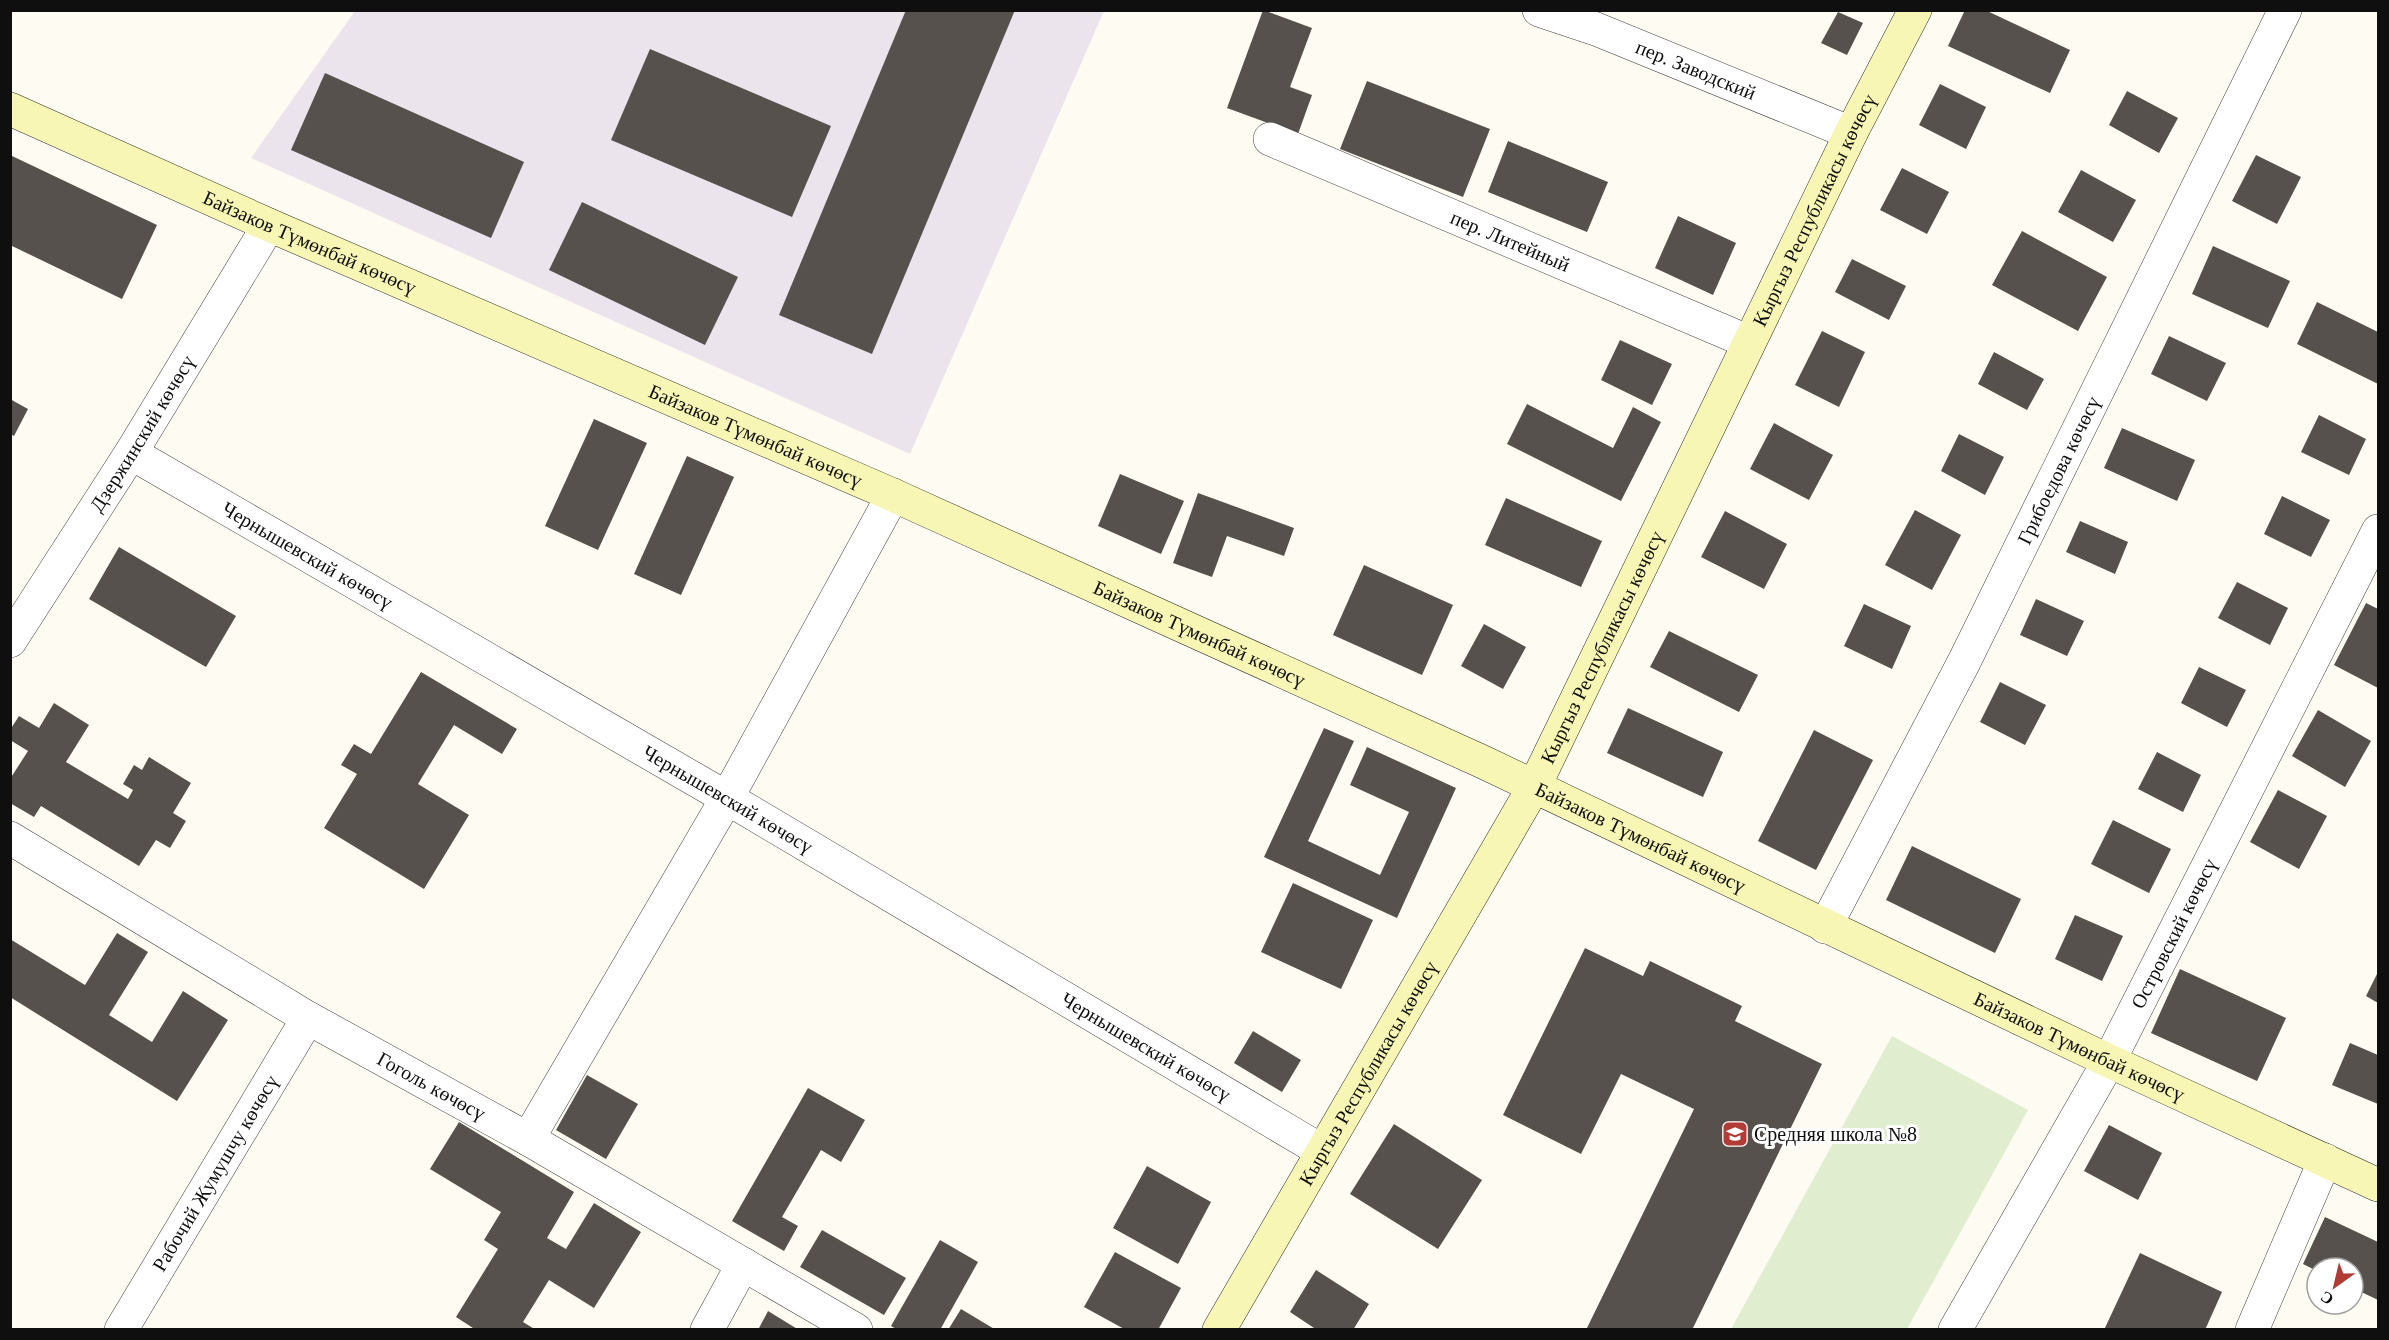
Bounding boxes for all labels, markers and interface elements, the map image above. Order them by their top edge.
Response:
street label: пер. Заводский [1633,35,1759,104]
street label: Кыргыз Республикасы көчөсү [1748,90,1881,330]
street label: Байзаков Түмөнбай көчөсү [200,186,420,299]
street label: пер. Литейный [1448,206,1573,276]
street label: Дзержинский көчөсү [85,351,199,516]
street label: Байзаков Түмөнбай көчөсү [646,380,866,492]
street label: Грибоедова көчөсү [2013,393,2105,548]
street label: Чернышевский көчөсү [218,497,397,614]
street label: Кыргыз Республикасы көчөсү [1536,528,1668,767]
street label: Байзаков Түмөнбай көчөсү [1090,576,1309,692]
street label: Чернышевский көчөсү [639,741,817,858]
street label: Байзаков Түмөнбай көчөсү [1532,778,1749,898]
street label: Островский көчөсү [2127,855,2222,1012]
street label: Кыргыз Республикасы көчөсү [1294,957,1442,1189]
street label: Байзаков Түмөнбай көчөсү [1971,987,2188,1106]
street label: Чернышевский көчөсү [1057,988,1235,1106]
street label: Гоголь көчөсү [374,1047,489,1125]
street label: Рабочий Жумушчу көчөсү [148,1071,283,1275]
school or university icon: Средняя школа №8 [1720,1119,1750,1149]
place label: Средняя школа №8 [1754,1123,1917,1146]
north arrow [2305,1256,2365,1316]
text: С [2317,1288,2336,1308]

